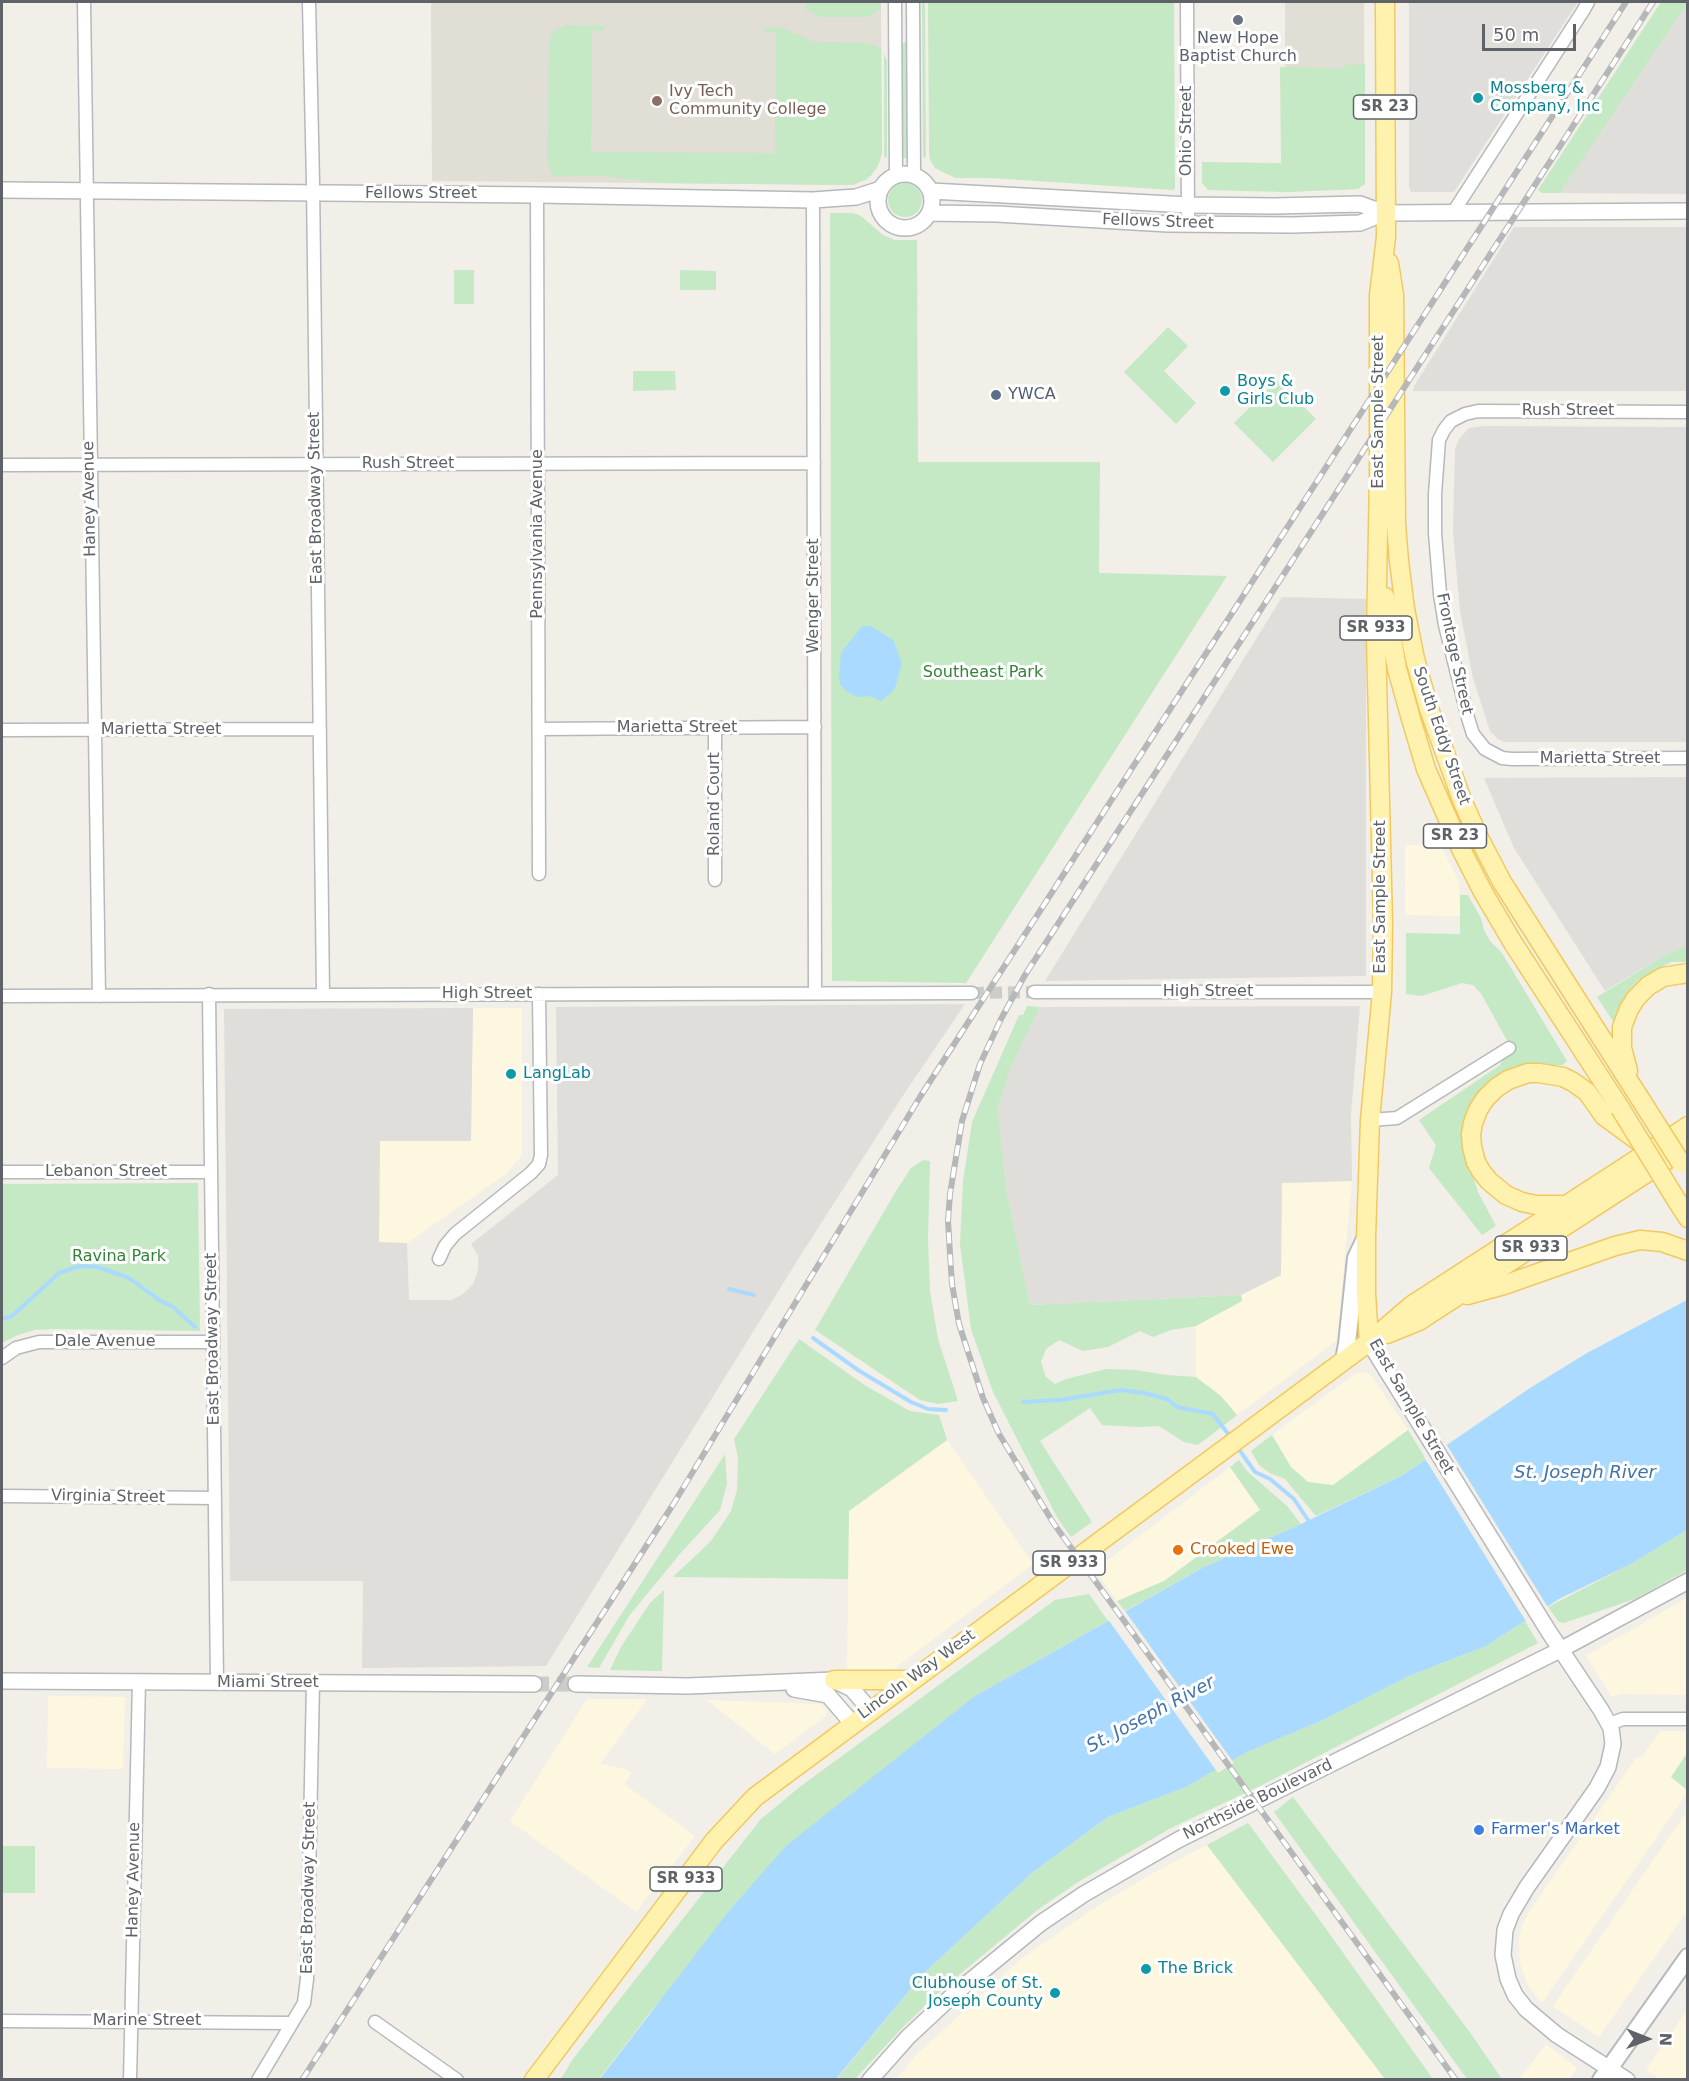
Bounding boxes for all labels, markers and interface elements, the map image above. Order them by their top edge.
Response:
scale bar [1485,12,1580,50]
marker: New Hope Baptist Church [1231,13,1245,27]
text: 50 m [1493,24,1539,45]
place label: New Hope Baptist Church [1179,29,1297,67]
place label: Mossberg & Company, Inc [1490,79,1600,117]
place label: Ivy Tech Community College [669,82,826,120]
street label: Ohio Street [1177,86,1197,176]
marker: Mossberg & Company, Inc [1471,91,1485,105]
marker: Ivy Tech Community College [650,94,664,108]
road number: SR 23 [1354,95,1416,119]
street label: Fellows Street [365,184,477,204]
street label: Fellows Street [1102,210,1214,234]
street label: East Sample Street [1369,335,1389,489]
place label: Boys & Girls Club [1237,372,1314,410]
marker: Boys & Girls Club [1218,384,1232,398]
place label: YWCA [1008,385,1056,405]
marker: YWCA [989,388,1003,402]
street label: Rush Street [1522,401,1614,421]
street label: East Broadway Street [305,412,327,584]
street label: Haney Avenue [79,441,101,557]
street label: Pennsylvania Avenue [528,449,548,619]
street label: Rush Street [362,454,454,474]
street label: Wenger Street [804,538,824,654]
street label: Frontage Street [1432,591,1476,717]
road number: SR 933 [1340,616,1412,640]
park label: Southeast Park [923,663,1043,683]
street label: South Eddy Street [1408,664,1474,808]
street label: Marietta Street [617,718,737,738]
street label: Marietta Street [101,720,221,740]
street label: Marietta Street [1540,749,1660,769]
street label: Roland Court [705,752,725,856]
street label: East Sample Street [1371,820,1391,974]
road number: SR 23 [1424,824,1486,848]
street label: High Street [1163,982,1253,1002]
street label: High Street [442,984,532,1004]
place label: LangLab [523,1064,591,1084]
marker: LangLab [504,1067,518,1081]
street label: Lebanon Street [45,1162,167,1182]
road number: SR 933 [1495,1236,1567,1260]
park label: Ravina Park [72,1247,166,1267]
street label: East Broadway Street [202,1253,224,1425]
street label: Dale Avenue [55,1332,155,1352]
street label: East Sample Street [1364,1336,1458,1478]
water label: St. Joseph River [1514,1462,1656,1484]
street label: Virginia Street [51,1486,165,1508]
place label: Crooked Ewe [1190,1540,1294,1560]
marker: Crooked Ewe [1171,1543,1185,1557]
road number: SR 933 [1033,1551,1105,1575]
street label: Lincoln Way West [855,1626,979,1724]
water label: St. Joseph River [1083,1672,1219,1758]
street label: Miami Street [217,1673,319,1693]
street label: Northside Boulevard [1180,1756,1336,1844]
street label: East Broadway Street [298,1802,320,1974]
place label: Farmer's Market [1491,1820,1620,1840]
street label: Haney Avenue [123,1822,145,1938]
marker: Farmer's Market [1472,1823,1486,1837]
road number: SR 933 [650,1867,722,1891]
place label: The Brick [1158,1959,1233,1979]
marker: The Brick [1139,1962,1153,1976]
place label: Clubhouse of St. Joseph County [912,1974,1043,2012]
marker: Clubhouse of St. Joseph County [1048,1986,1062,2000]
north arrow [1617,2009,1677,2069]
street label: Marine Street [93,2011,201,2031]
text: N [1656,2032,1675,2046]

